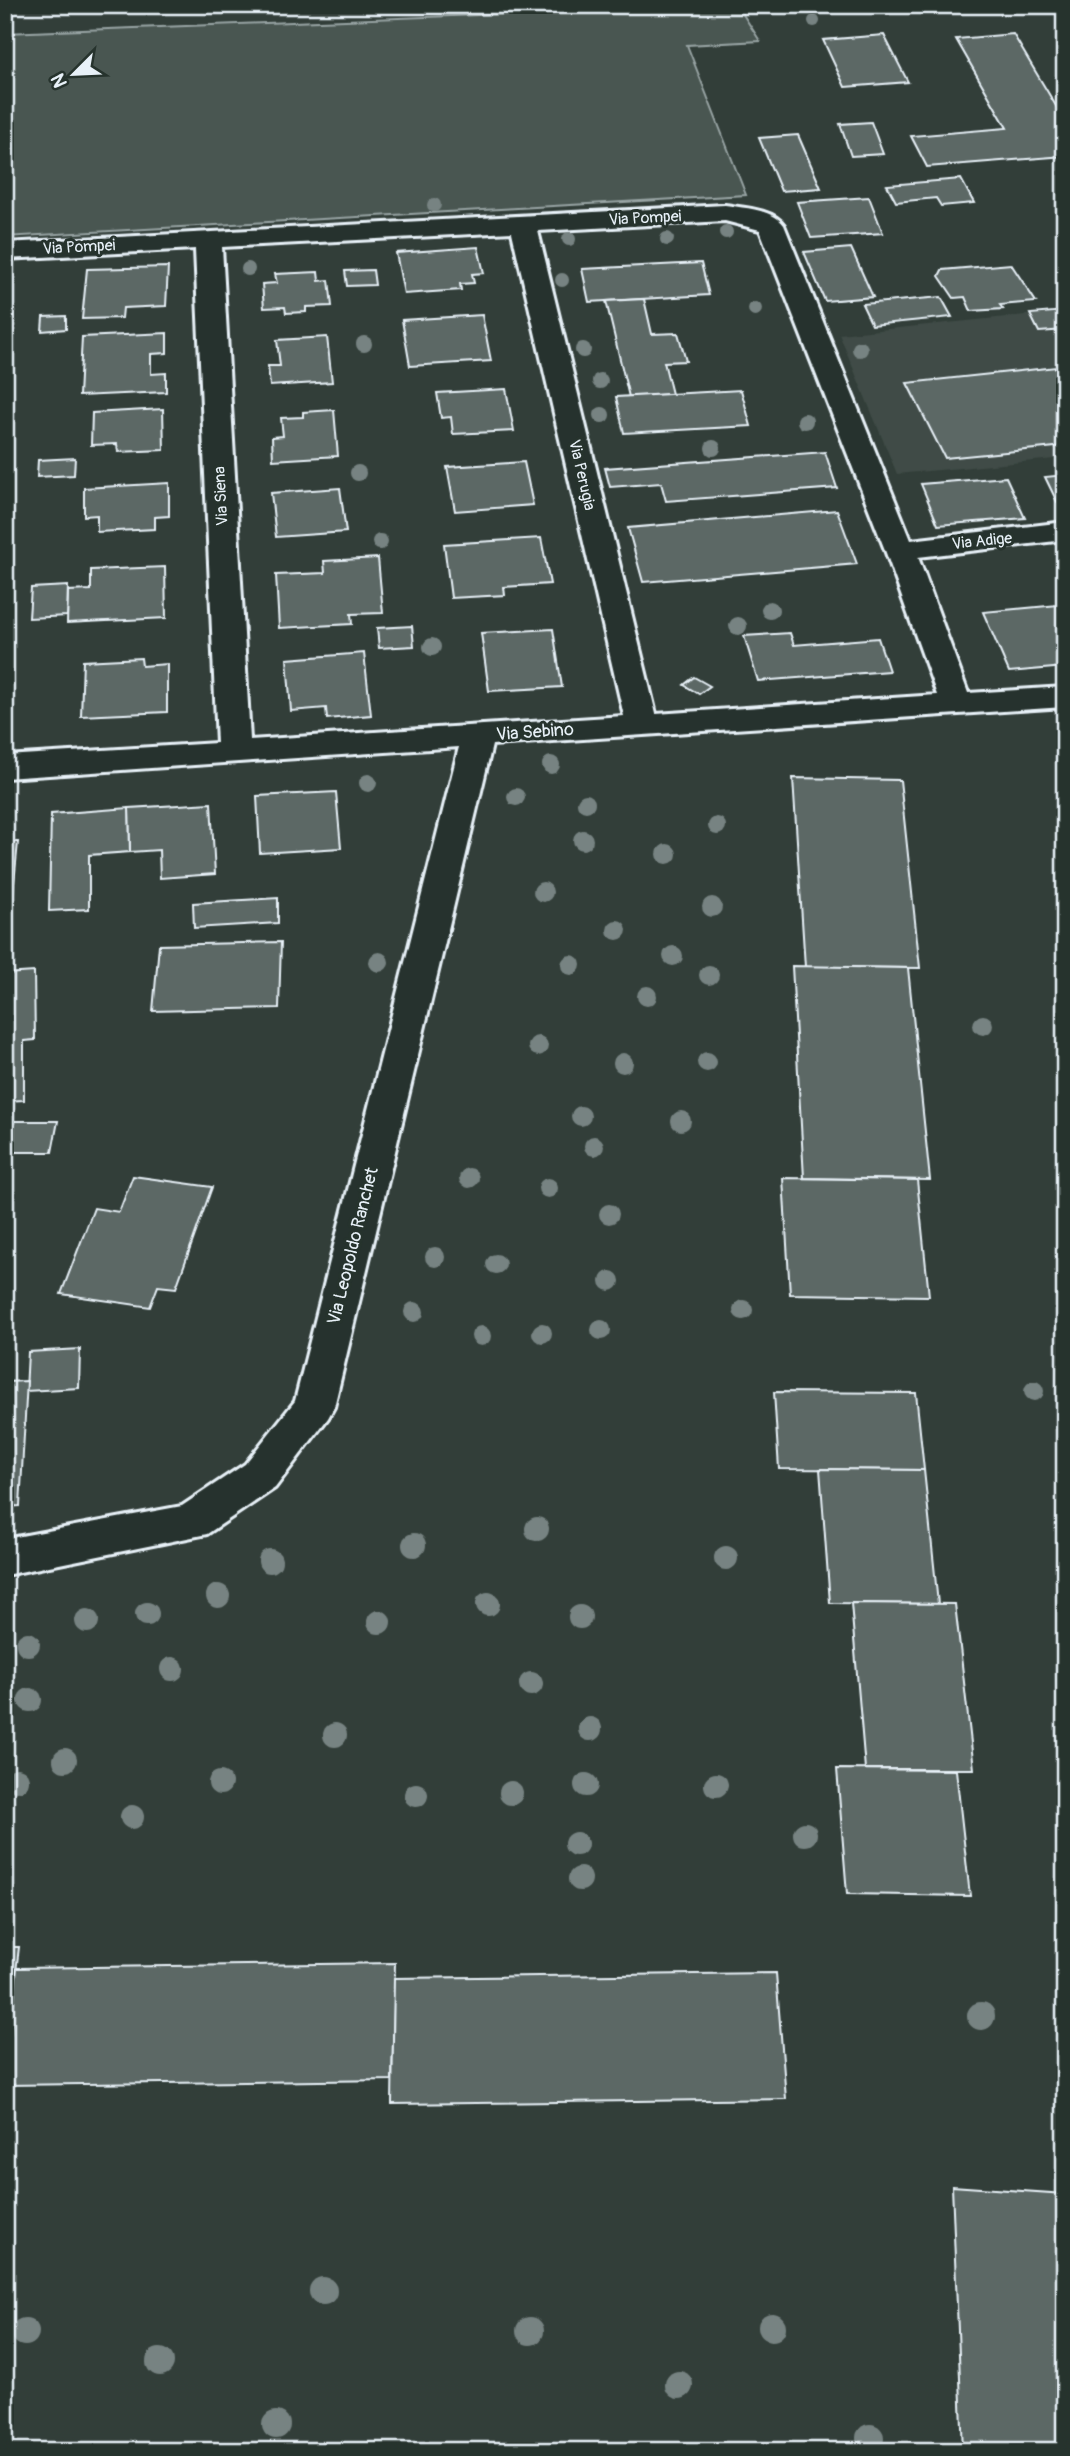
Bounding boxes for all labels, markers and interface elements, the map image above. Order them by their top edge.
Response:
north arrow [38,38,108,108]
text: N [46,70,73,91]
street label: Via Pompei [608,206,682,230]
street label: Via Pompei [42,235,116,259]
street label: Via Perugia [564,438,600,512]
street label: Via Siena [209,466,233,526]
street label: Via Adige [951,528,1013,554]
street label: Via Sebino [495,718,575,746]
street label: Via Leopoldo Ranchet [322,1164,384,1327]

